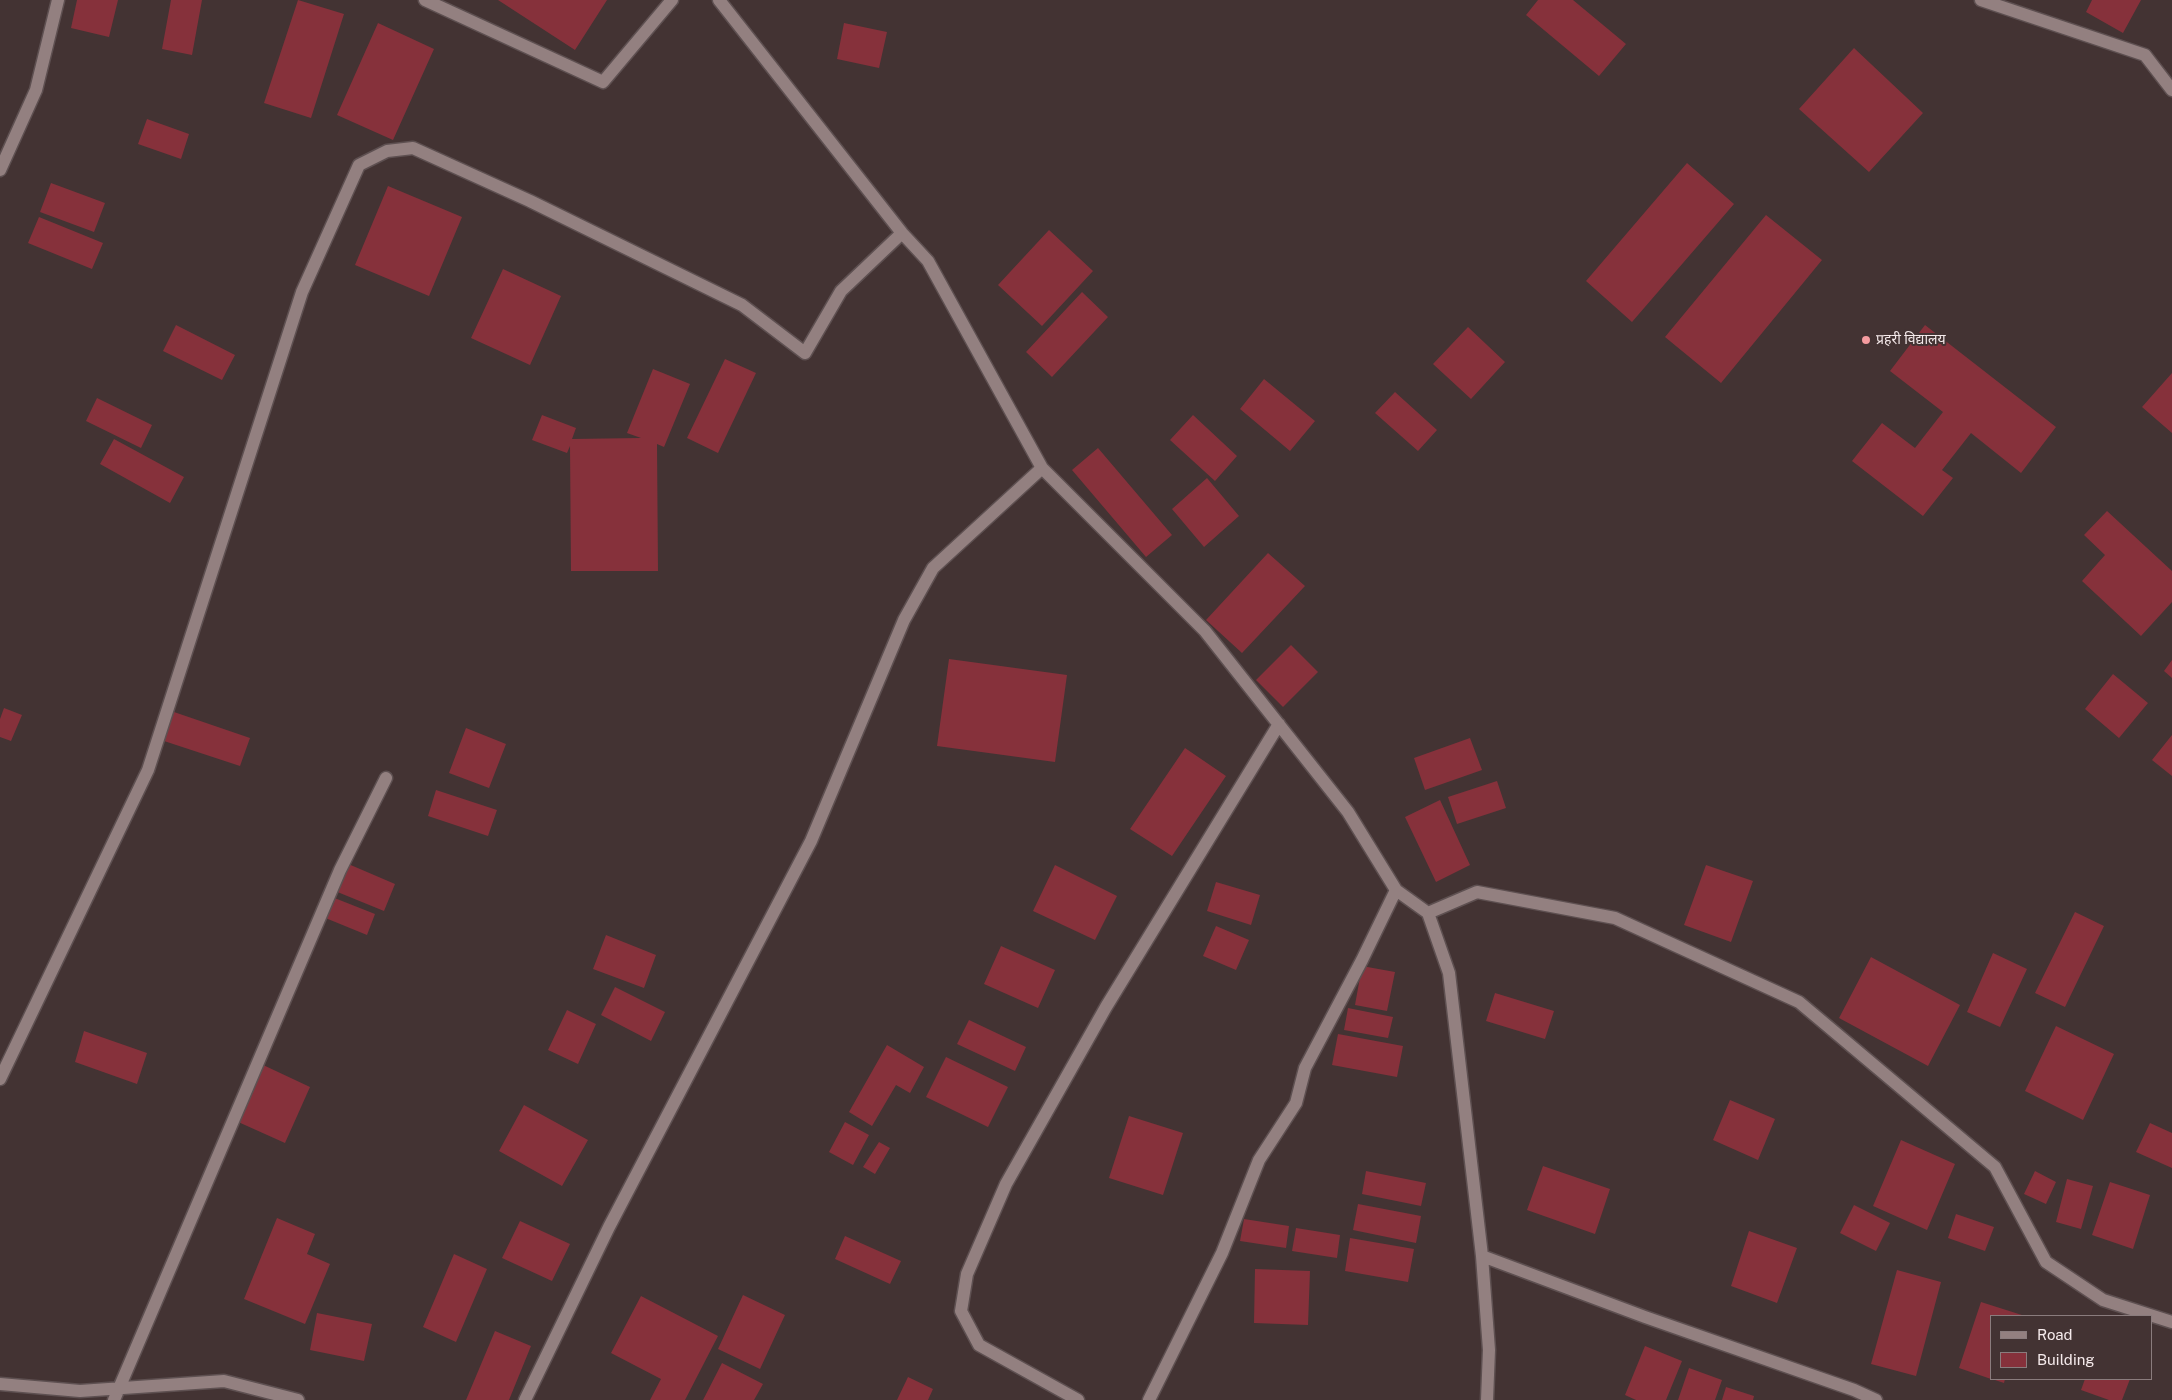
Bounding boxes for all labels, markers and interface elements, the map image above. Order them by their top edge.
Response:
place label: प्रहरी विद्यालय [1876,332,1946,348]
marker: प्रहरी विद्यालय [1860,334,1872,346]
legend [1990,1315,2152,1380]
text: Road [2037,1326,2073,1343]
text: Building [2037,1351,2095,1368]

